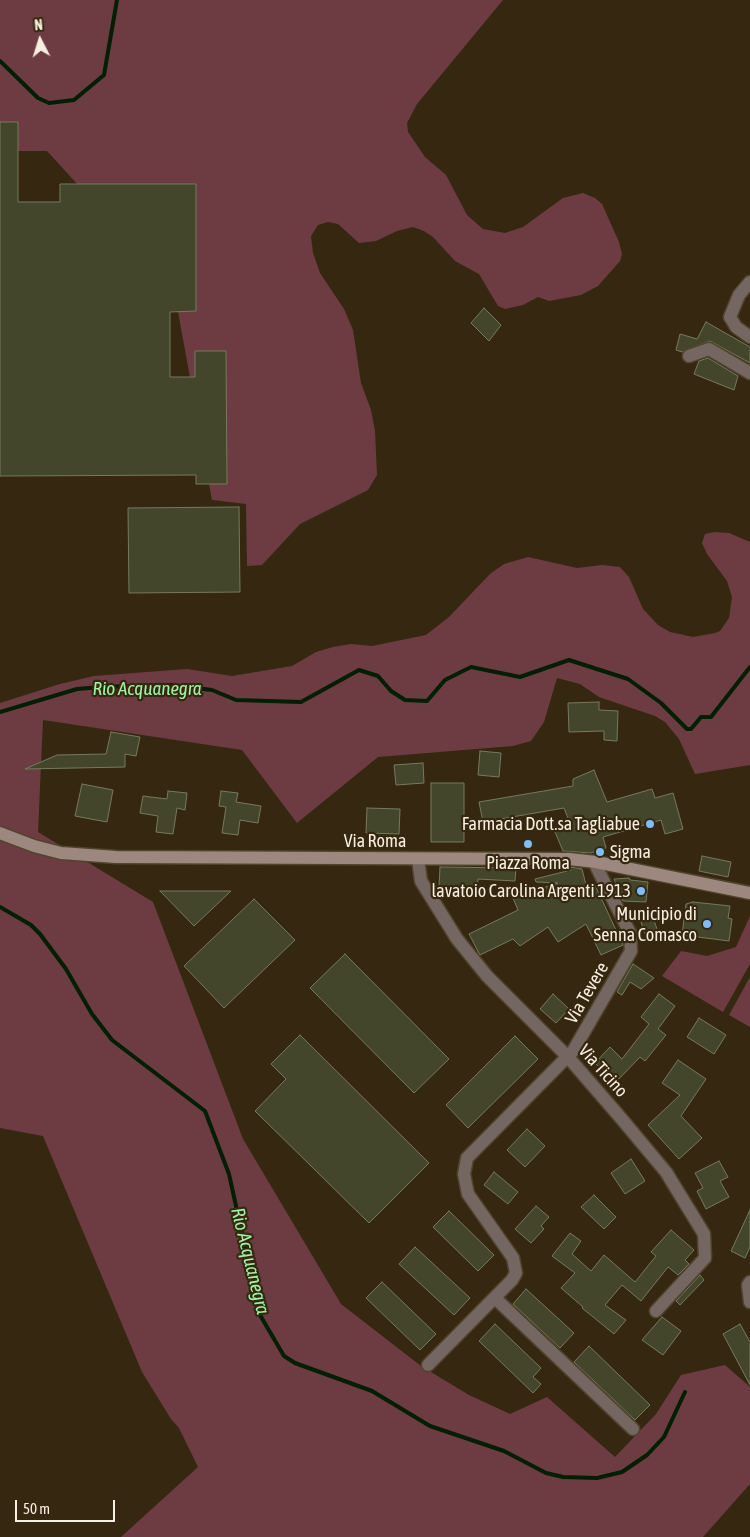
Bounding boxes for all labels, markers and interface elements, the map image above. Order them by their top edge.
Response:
north arrow [15,15,65,65]
text: N [34,17,43,33]
water label: Rio Acquanegra [92,678,202,700]
place label: Farmacia Dott.sa Tagliabue [462,813,640,835]
marker: Farmacia Dott.sa Tagliabue [644,818,656,830]
street label: Via Roma [344,830,406,852]
marker: Piazza Roma [522,838,534,850]
place label: Sigma [610,841,651,863]
marker: Sigma [594,846,606,858]
place label: Piazza Roma [486,852,570,874]
place label: lavatoio Carolina Argenti 1913 [432,880,631,902]
marker: lavatoio Carolina Argenti 1913 [635,885,647,897]
place label: Municipio di Senna Comasco [594,903,697,946]
marker: Municipio di Senna Comasco [701,918,713,930]
street label: Via Tevere [561,958,613,1028]
street label: Via Ticino [574,1040,632,1102]
water label: Rio Acquanegra [226,1205,274,1317]
scale bar [18,1490,118,1522]
text: 50 m [23,1500,50,1517]

